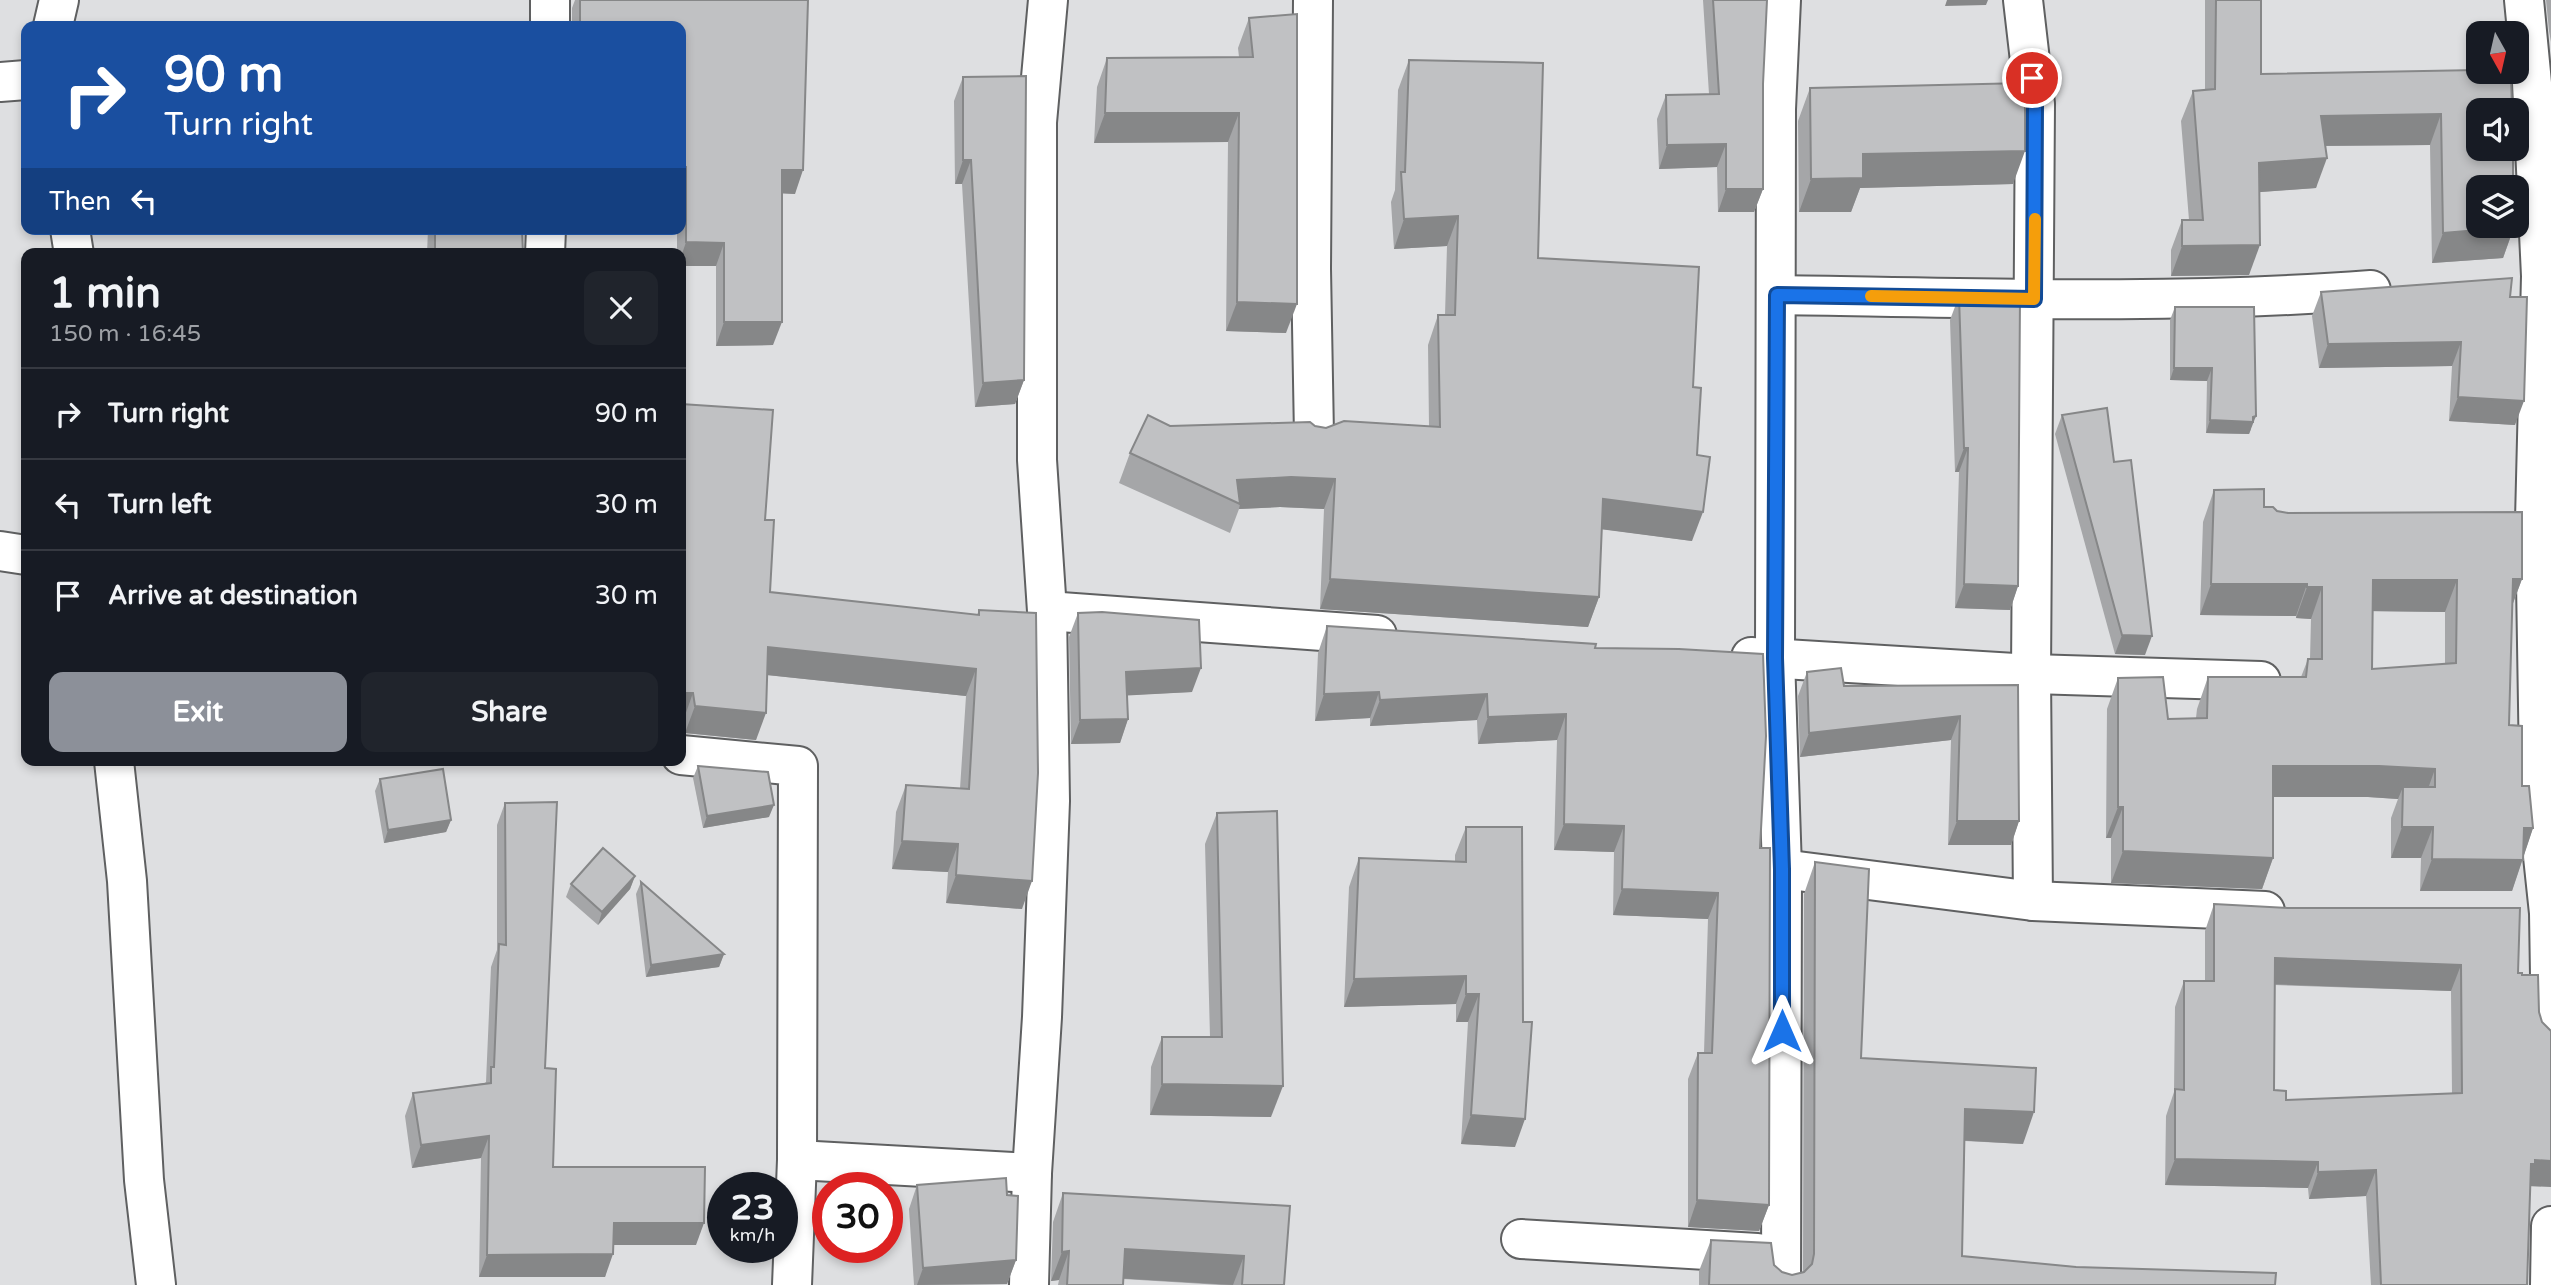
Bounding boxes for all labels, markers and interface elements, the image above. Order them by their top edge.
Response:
north arrow [2466,21,2529,84]
map controls [2466,21,2529,238]
text: 90 m [164,46,283,105]
pin [2002,48,2062,108]
icon: right [49,49,140,140]
icon: arrive [2013,59,2051,97]
button: sound [2466,98,2529,161]
text: Turn right [164,106,313,144]
button: layers [2466,175,2529,238]
icon: left [125,182,163,220]
text: Then [49,186,111,217]
text: 1 min [49,268,161,319]
button: close [584,271,658,345]
text: 150 m · 16:45 [49,320,201,348]
icon: right [49,395,87,433]
text: Turn right [108,398,229,429]
text: 90 m [595,398,658,429]
icon: left [49,486,87,524]
text: Turn left [108,489,211,520]
text: 30 m [595,489,658,520]
icon: arrive [49,577,87,615]
text: Arrive at destination [108,580,358,611]
text: 30 m [595,580,658,611]
button: Exit [49,672,347,752]
button: Share [361,672,658,752]
position arrow [1745,994,1819,1068]
speed limit sign: 30 [812,1172,903,1263]
text: 23 [731,1187,774,1229]
text: km/h [730,1224,775,1246]

